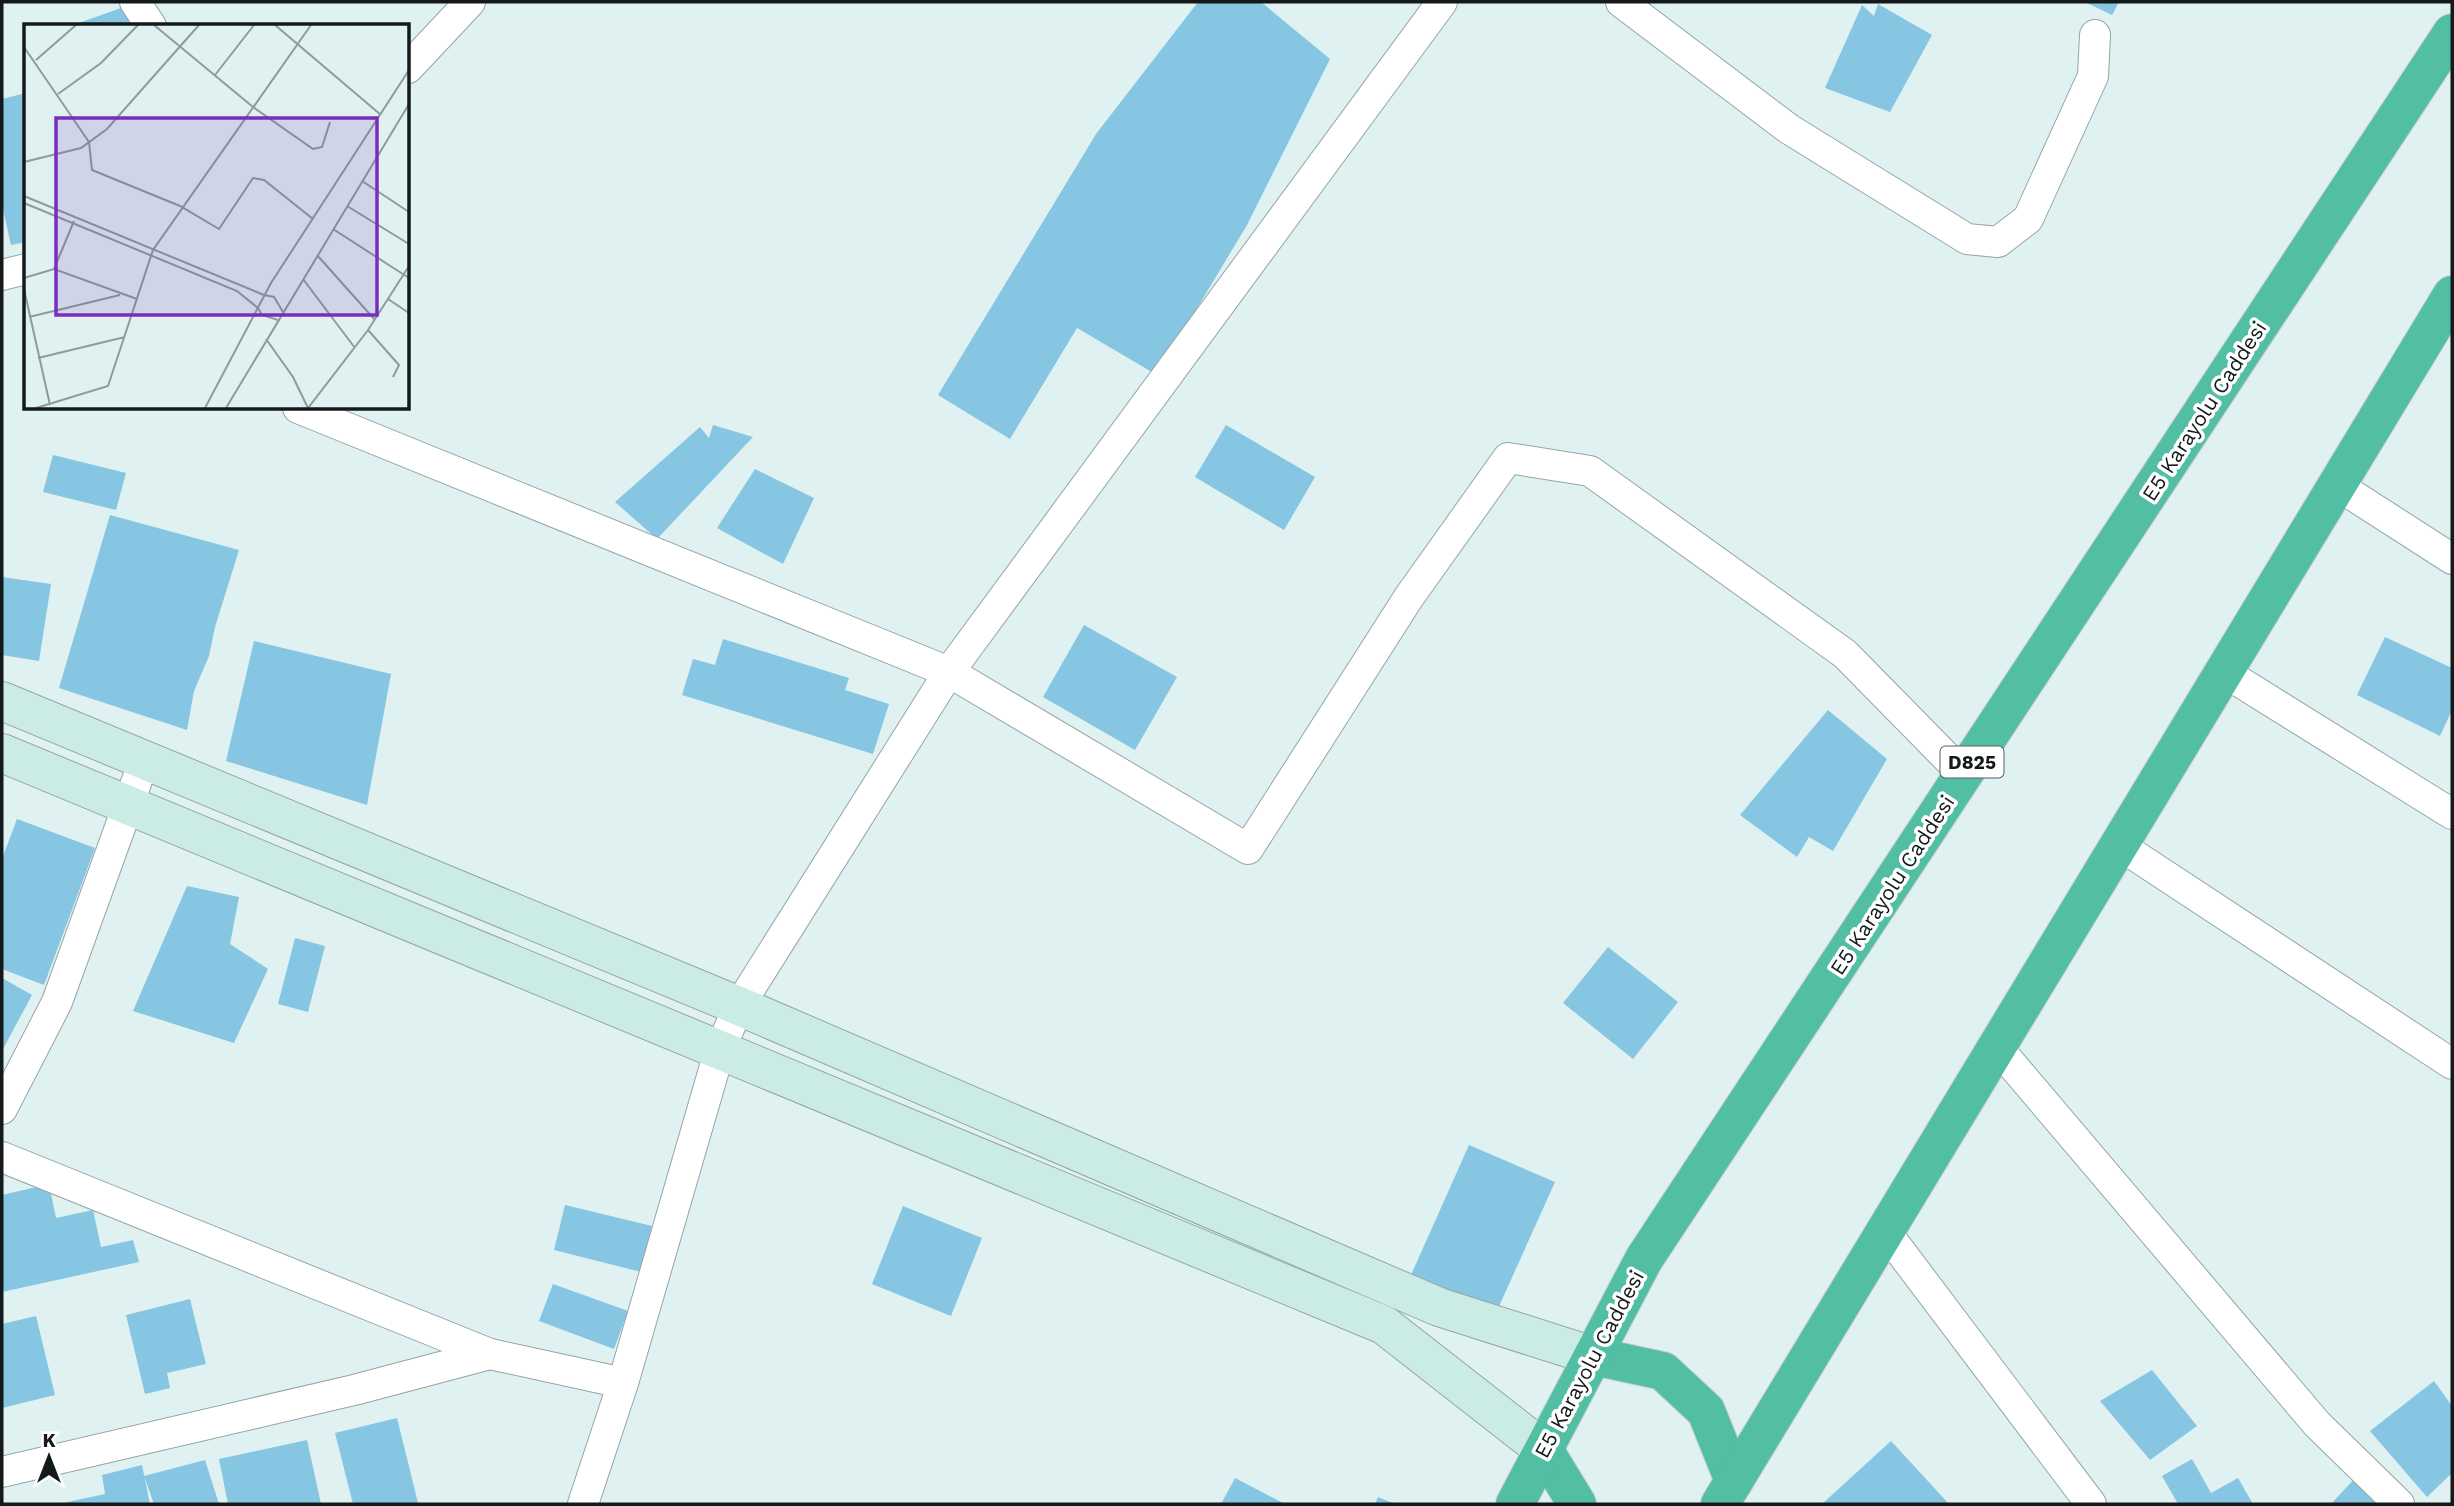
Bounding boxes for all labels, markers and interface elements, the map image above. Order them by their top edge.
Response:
inset map [24,24,410,410]
street label: E5 Karayolu Caddesi [2137,317,2271,505]
road number: D825 [1940,747,2004,778]
street label: E5 Karayolu Caddesi [1825,791,1959,979]
street label: E5 Karayolu Caddesi [1529,1266,1649,1462]
north arrow [14,1422,84,1492]
text: K [42,1429,56,1452]

